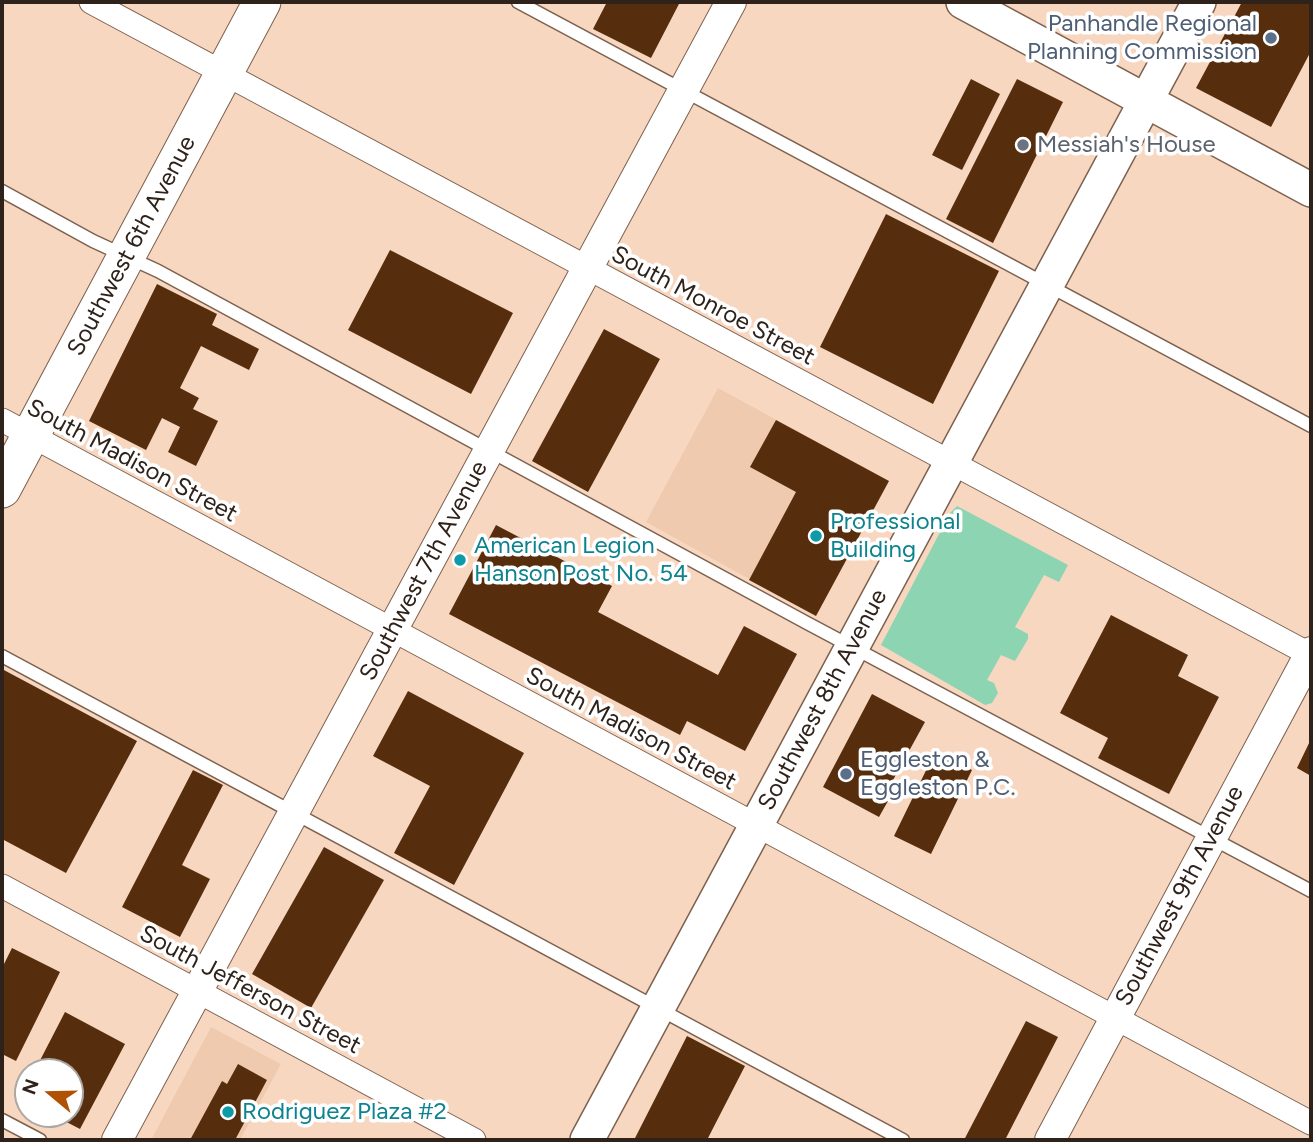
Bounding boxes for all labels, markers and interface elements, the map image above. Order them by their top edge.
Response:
place label: Panhandle Regional Planning Commission [1027,10,1257,66]
marker: Panhandle Regional Planning Commission [1263,30,1279,46]
street label: Southwest 6th Avenue [62,131,202,361]
place label: Messiah's House [1037,131,1216,159]
marker: Messiah's House [1015,137,1031,153]
street label: South Monroe Street [606,240,820,372]
street label: South Madison Street [22,393,242,529]
street label: Southwest 7th Avenue [354,456,494,686]
place label: Professional Building [830,508,960,564]
marker: Professional Building [808,528,824,544]
place label: American Legion Hanson Post No. 54 [474,532,688,588]
marker: American Legion Hanson Post No. 54 [452,552,468,568]
street label: Southwest 8th Avenue [752,584,894,816]
street label: South Madison Street [521,661,741,797]
place label: Eggleston & Eggleston P.C. [860,746,1015,802]
marker: Eggleston & Eggleston P.C. [838,766,854,782]
street label: Southwest 9th Avenue [1110,781,1250,1011]
street label: South Jefferson Street [134,919,366,1061]
north arrow [14,1058,84,1128]
text: N [17,1076,44,1097]
place label: Rodriguez Plaza #2 [242,1098,447,1126]
marker: Rodriguez Plaza #2 [220,1104,236,1120]

